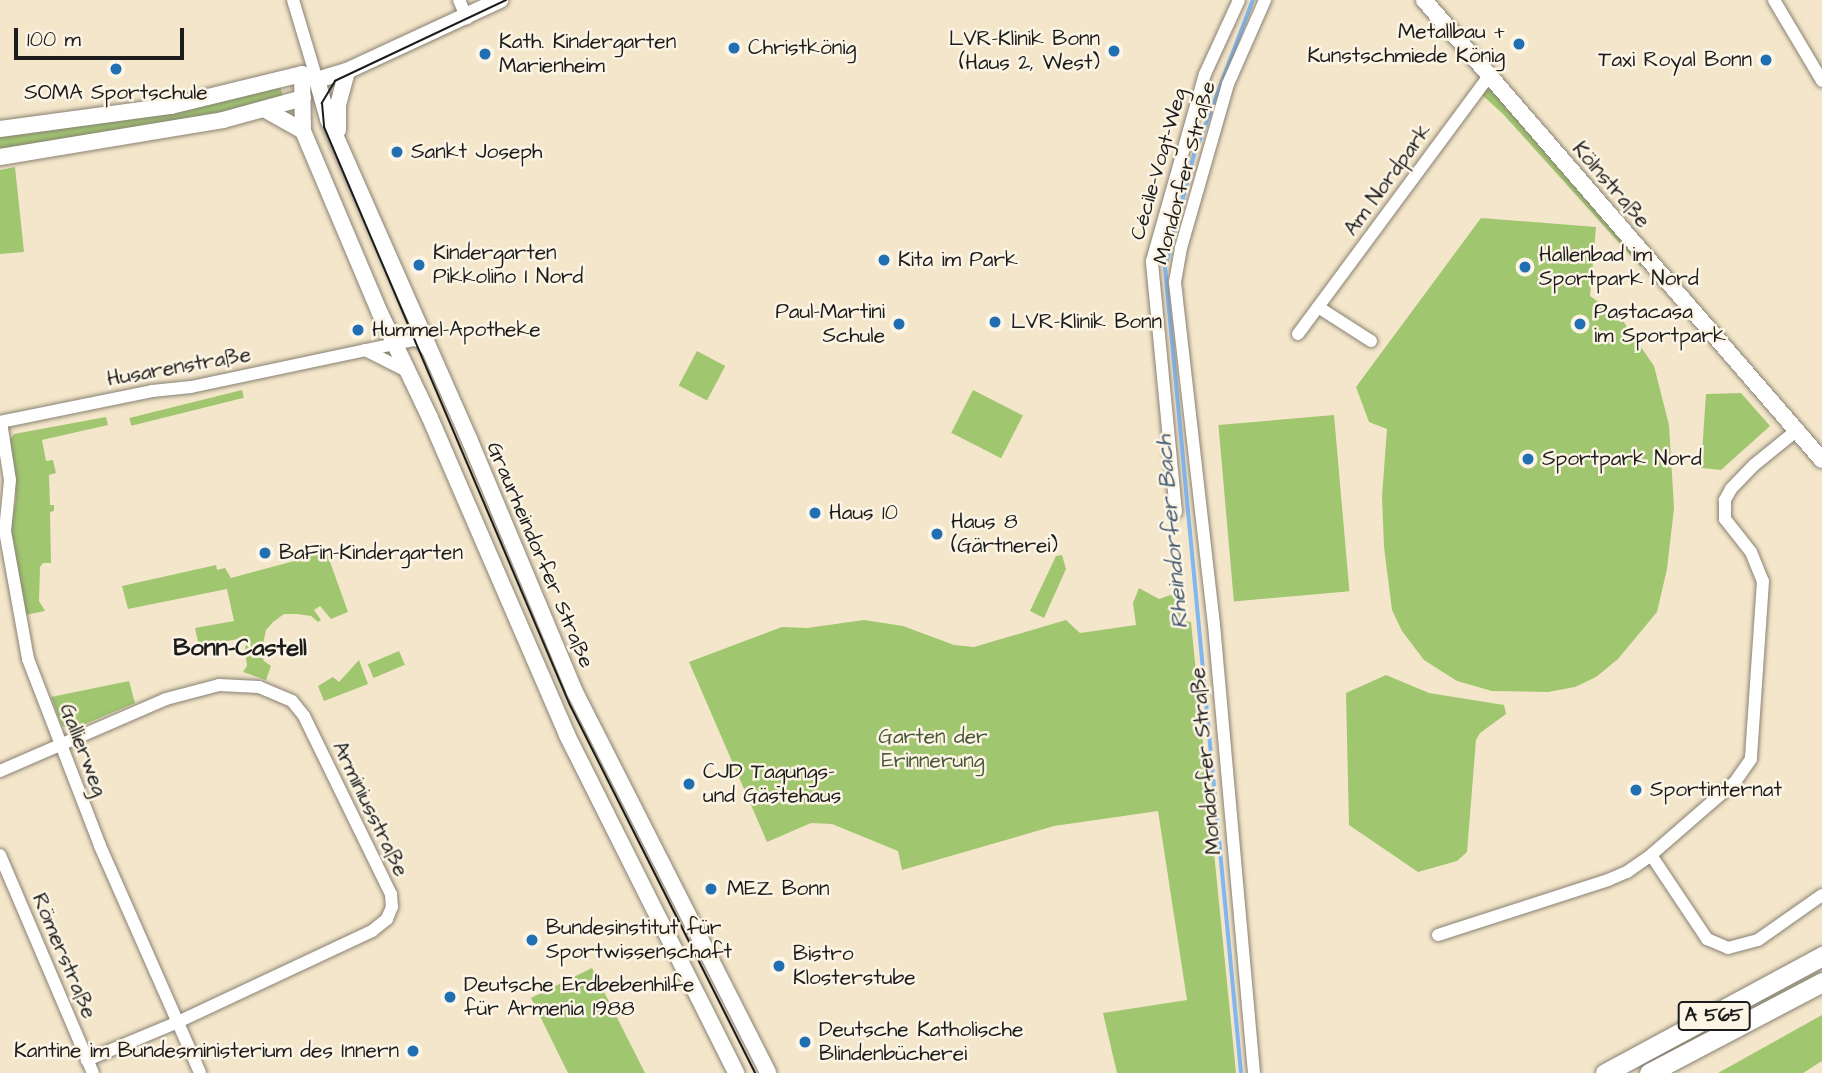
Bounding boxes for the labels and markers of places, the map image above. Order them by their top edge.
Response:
place label: Metallbau + Kunstschmiede König [1307,19,1505,69]
place label: LVR-Klinik Bonn (Haus 2, West) [949,26,1100,76]
place label: Kath. Kindergarten Marienheim [499,29,676,79]
place label: Christkönig [748,35,856,61]
marker: Metallbau + Kunstschmiede König [1511,36,1527,52]
marker: Christkönig [726,40,742,56]
marker: LVR-Klinik Bonn (Haus 2, West) [1106,43,1122,59]
marker: Kath. Kindergarten Marienheim [477,46,493,62]
place label: Taxi Royal Bonn [1598,47,1752,73]
marker: Taxi Royal Bonn [1758,52,1774,68]
marker: SOMA Sportschule [108,61,124,77]
place label: SOMA Sportschule [24,80,208,106]
place label: Sankt Joseph [411,139,542,165]
marker: Sankt Joseph [389,144,405,160]
place label: Kindergarten Pikkolino I Nord [433,240,583,290]
place label: Hallenbad im Sportpark Nord [1539,242,1699,292]
place label: Kita im Park [898,247,1018,273]
marker: Kita im Park [876,252,892,268]
marker: Kindergarten Pikkolino I Nord [411,257,427,273]
marker: Hallenbad im Sportpark Nord [1517,259,1533,275]
place label: Paul-Martini Schule [775,299,885,349]
place label: Pastacasa im Sportpark [1594,299,1726,349]
place label: LVR-Klinik Bonn [1011,309,1162,335]
marker: LVR-Klinik Bonn [985,312,1005,332]
marker: Paul-Martini Schule [891,316,907,332]
marker: Pastacasa im Sportpark [1572,316,1588,332]
place label: Hummel-Apotheke [372,317,541,343]
marker: Hummel-Apotheke [350,322,366,338]
place label: Sportpark Nord [1542,446,1702,472]
marker: Sportpark Nord [1520,451,1536,467]
place label: Haus 10 [829,500,898,526]
marker: Haus 10 [807,505,823,521]
place label: Haus 8 (Gärtnerei) [951,509,1058,559]
marker: Haus 8 (Gärtnerei) [929,526,945,542]
place label: BaFin-Kindergarten [279,540,463,566]
marker: BaFin-Kindergarten [257,545,273,561]
place label: CJD Tagungs- und Gästehaus [703,759,841,809]
marker: CJD Tagungs- und Gästehaus [681,776,697,792]
place label: Sportinternat [1650,777,1782,803]
marker: Sportinternat [1628,782,1644,798]
place label: MEZ Bonn [727,876,829,902]
marker: MEZ Bonn [701,879,721,899]
place label: Bundesinstitut für Sportwissenschaft [546,915,732,965]
marker: Bundesinstitut für Sportwissenschaft [524,932,540,948]
place label: Bistro Klosterstube [793,941,916,991]
marker: Bistro Klosterstube [771,958,787,974]
place label: Deutsche Erdbebenhilfe für Armenia 1988 [464,972,694,1022]
marker: Deutsche Erdbebenhilfe für Armenia 1988 [442,989,458,1005]
place label: Deutsche Katholische Blindenbücherei [819,1017,1023,1067]
marker: Deutsche Katholische Blindenbücherei [797,1034,813,1050]
place label: Kantine im Bundesministerium des Innern [14,1038,399,1064]
marker: Kantine im Bundesministerium des Innern [405,1043,421,1059]

